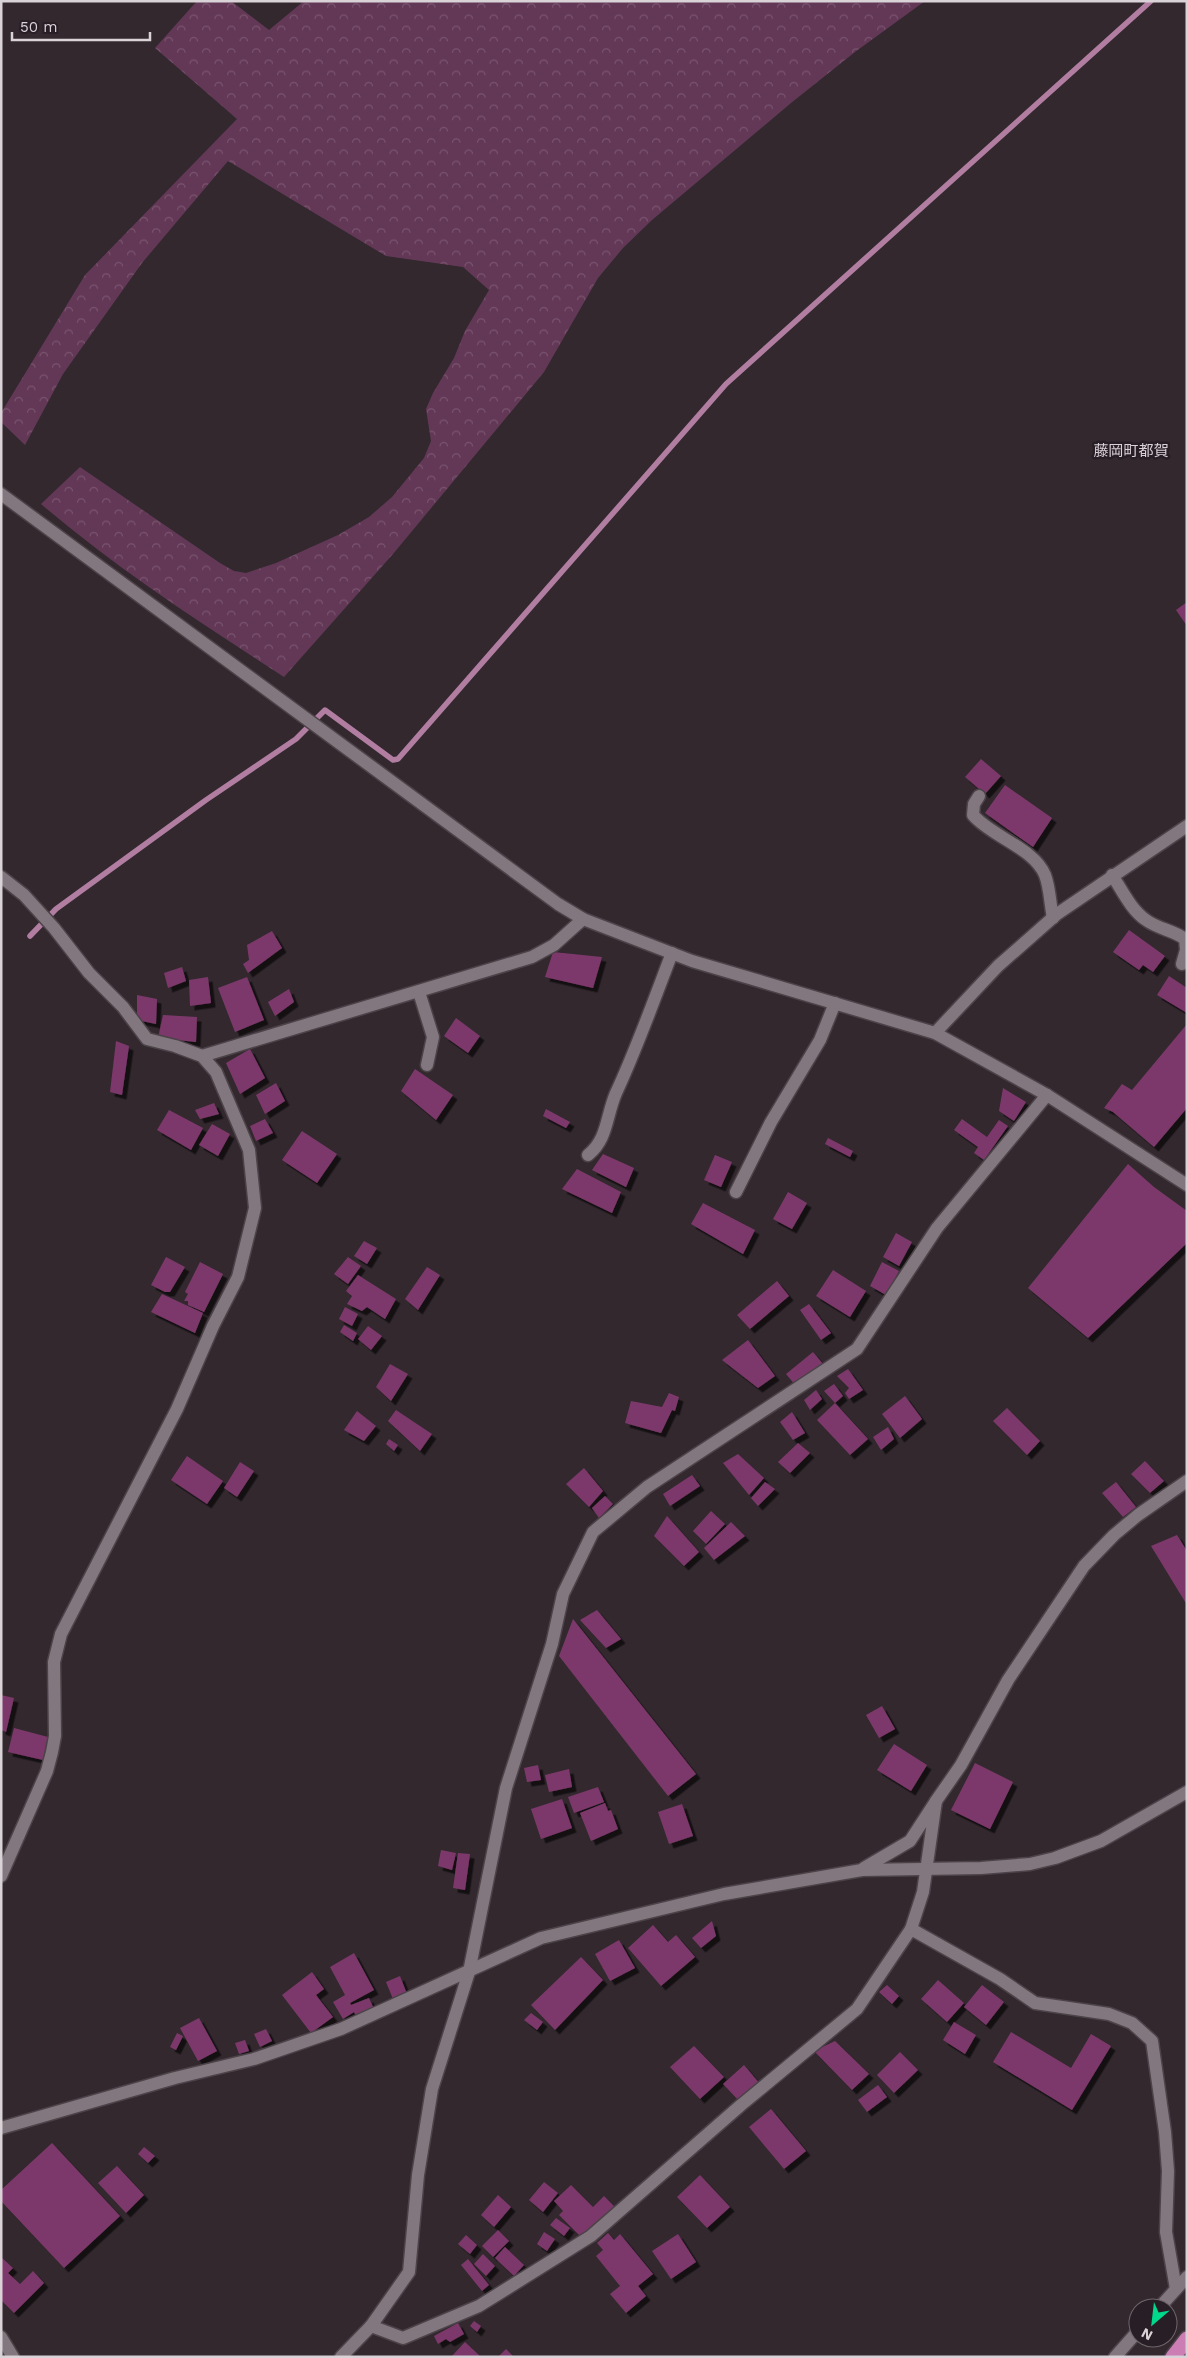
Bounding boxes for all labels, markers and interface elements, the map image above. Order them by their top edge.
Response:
scale bar [12,10,150,42]
text: 50 m [20,18,57,36]
district label: 藤岡町都賀 [1093,442,1169,460]
north arrow [1128,2298,1178,2348]
text: N [1139,2325,1155,2344]

